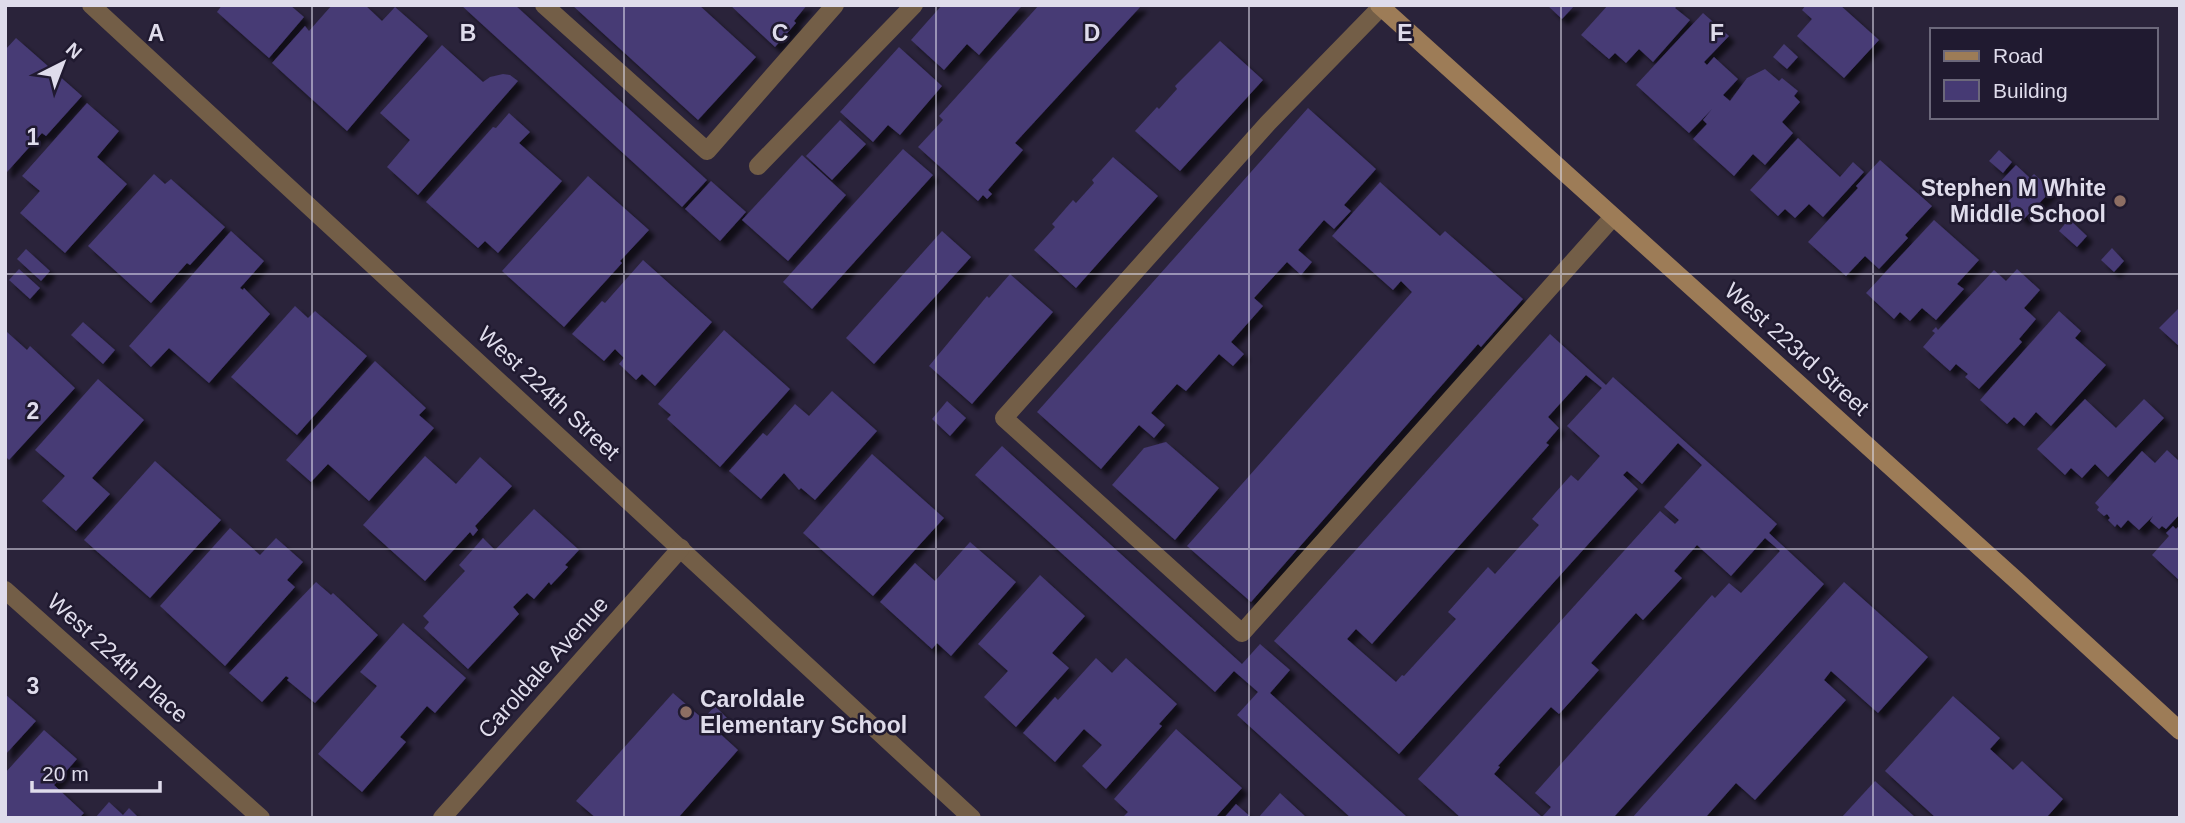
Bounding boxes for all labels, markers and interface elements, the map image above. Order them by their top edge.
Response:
text: A [148,20,164,46]
text: B [460,20,476,46]
text: C [772,20,788,46]
text: D [1084,20,1100,46]
text: E [1397,20,1413,46]
text: F [1710,20,1724,46]
north arrow [28,28,98,98]
legend [1930,28,2157,119]
text: N [62,38,86,63]
text: Road [1993,44,2043,67]
text: Building [1993,79,2068,102]
text: 1 [27,124,40,150]
place label: Stephen M White Middle School [1921,175,2106,227]
marker: Stephen M White Middle School [2112,193,2128,209]
street label: West 223rd Street [1720,277,1875,421]
street label: West 224th Street [473,321,625,466]
text: 2 [27,398,39,424]
street label: West 224th Place [42,588,194,728]
street label: Caroldale Avenue [473,591,613,743]
text: 3 [27,673,39,699]
place label: Caroldale Elementary School [700,686,907,738]
marker: Caroldale Elementary School [678,704,694,720]
scale bar [32,750,159,794]
text: 20 m [42,762,89,785]

